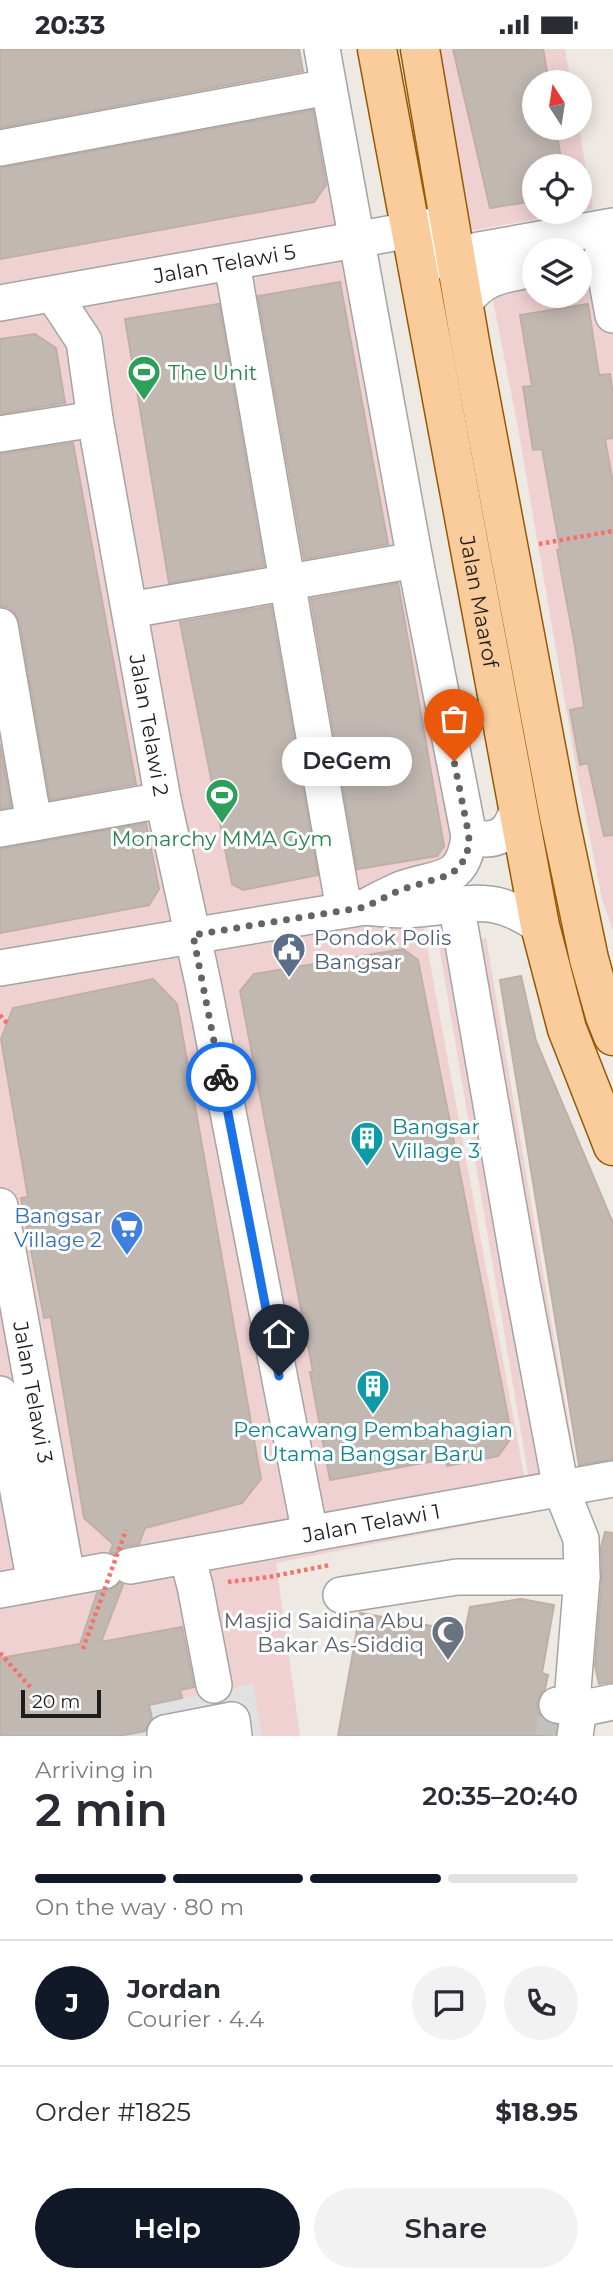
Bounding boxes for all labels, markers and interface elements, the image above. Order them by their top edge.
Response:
text: 20:33 [35,9,105,41]
north arrow [522,70,592,140]
map controls [522,70,592,308]
button: locate [522,154,592,224]
street label: Jalan Telawi 5 [151,238,297,288]
button: layers [522,238,592,308]
sports icon: The Unit [125,353,163,402]
place label: The Unit [168,360,257,385]
street label: Jalan Maarof [455,532,504,671]
street label: Jalan Telawi 2 [125,651,175,798]
pin [424,689,484,761]
icon: bag [435,700,473,738]
callout: DeGem [282,737,412,785]
text: DeGem [302,747,392,775]
sports icon: Monarchy MMA Gym [203,776,241,825]
place label: Monarchy MMA Gym [112,826,332,851]
place label: Pondok Polis Bangsar [314,925,451,974]
public building icon: Pondok Polis Bangsar [270,930,308,979]
courier [186,1042,256,1112]
icon: bike [202,1058,240,1096]
place label: Bangsar Village 3 [392,1114,480,1163]
building icon: Bangsar Village 3 [348,1119,386,1168]
place label: Bangsar Village 2 [14,1203,102,1252]
supermarket icon: Bangsar Village 2 [108,1208,146,1257]
pin [249,1304,309,1376]
icon: home [260,1315,298,1353]
street label: Jalan Telawi 3 [8,1318,59,1465]
building icon: Pencawang Pembahagian Utama Bangsar Baru [354,1367,392,1416]
place label: Pencawang Pembahagian Utama Bangsar Baru [233,1417,513,1466]
street label: Jalan Telawi 1 [299,1498,442,1547]
place label: Masjid Saidina Abu Bakar As-Siddiq [224,1608,424,1657]
mosque icon: Masjid Saidina Abu Bakar As-Siddiq [429,1613,467,1662]
scale bar [21,1687,102,1719]
text: 20 m [32,1690,80,1713]
text: Arriving in [35,1756,154,1784]
text: 20:35–20:40 [422,1780,578,1812]
text: 2 min [35,1781,168,1838]
text: On the way · 80 m [35,1893,244,1921]
button: chat [412,1966,486,2040]
button: phone [504,1966,578,2040]
text: Jordan [127,1973,221,2005]
text: J [65,1987,79,2019]
text: Courier · 4.4 [127,2005,264,2033]
text: Order #1825 [35,2096,191,2128]
text: $18.95 [495,2096,578,2128]
button: Help [35,2188,300,2268]
button: Share [314,2188,578,2268]

